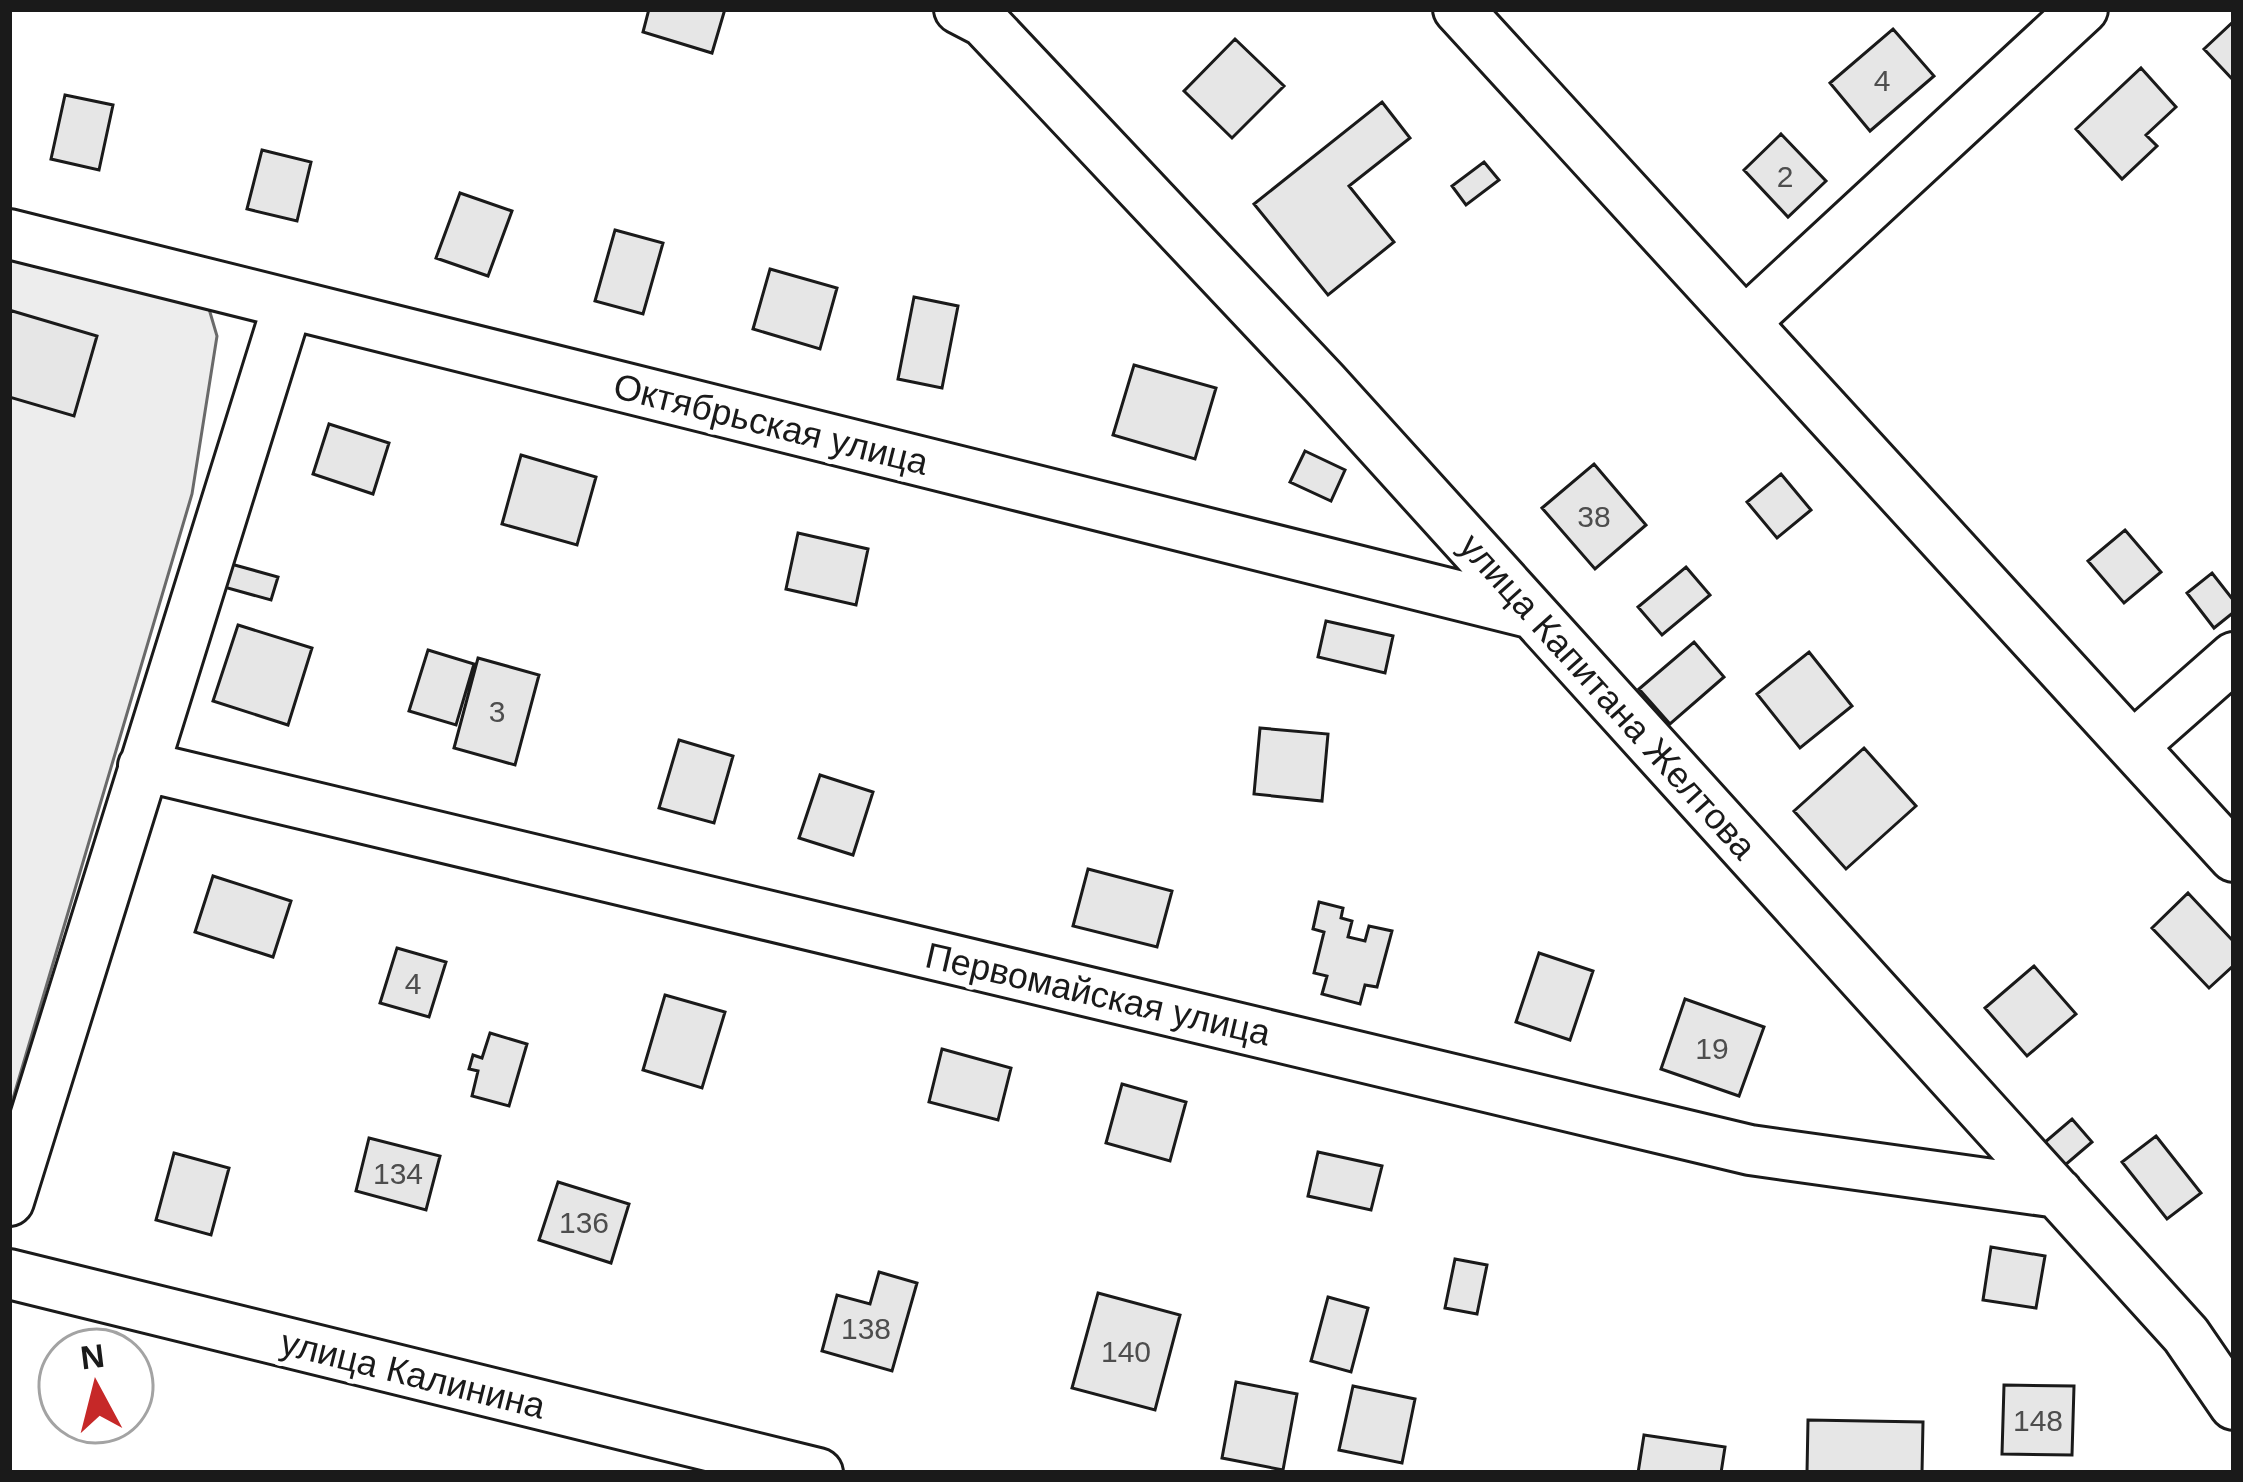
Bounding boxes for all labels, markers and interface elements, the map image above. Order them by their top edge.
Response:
house number: 4 [1874,64,1890,97]
house number: 2 [1777,160,1793,193]
street label: Октябрьская улица [610,365,933,483]
house number: 38 [1577,500,1611,533]
street label: улица Капитана Желтова [1451,525,1765,868]
house number: 3 [489,695,505,728]
street label: Первомайская улица [922,934,1275,1054]
house number: 4 [405,967,421,1000]
house number: 19 [1695,1032,1729,1065]
house number: 134 [373,1157,423,1190]
house number: 136 [559,1206,609,1239]
house number: 138 [841,1312,891,1345]
street label: улица Калинина [277,1321,550,1427]
north arrow [36,1326,156,1446]
house number: 140 [1101,1335,1151,1368]
text: N [78,1337,106,1377]
house number: 148 [2013,1404,2063,1437]

